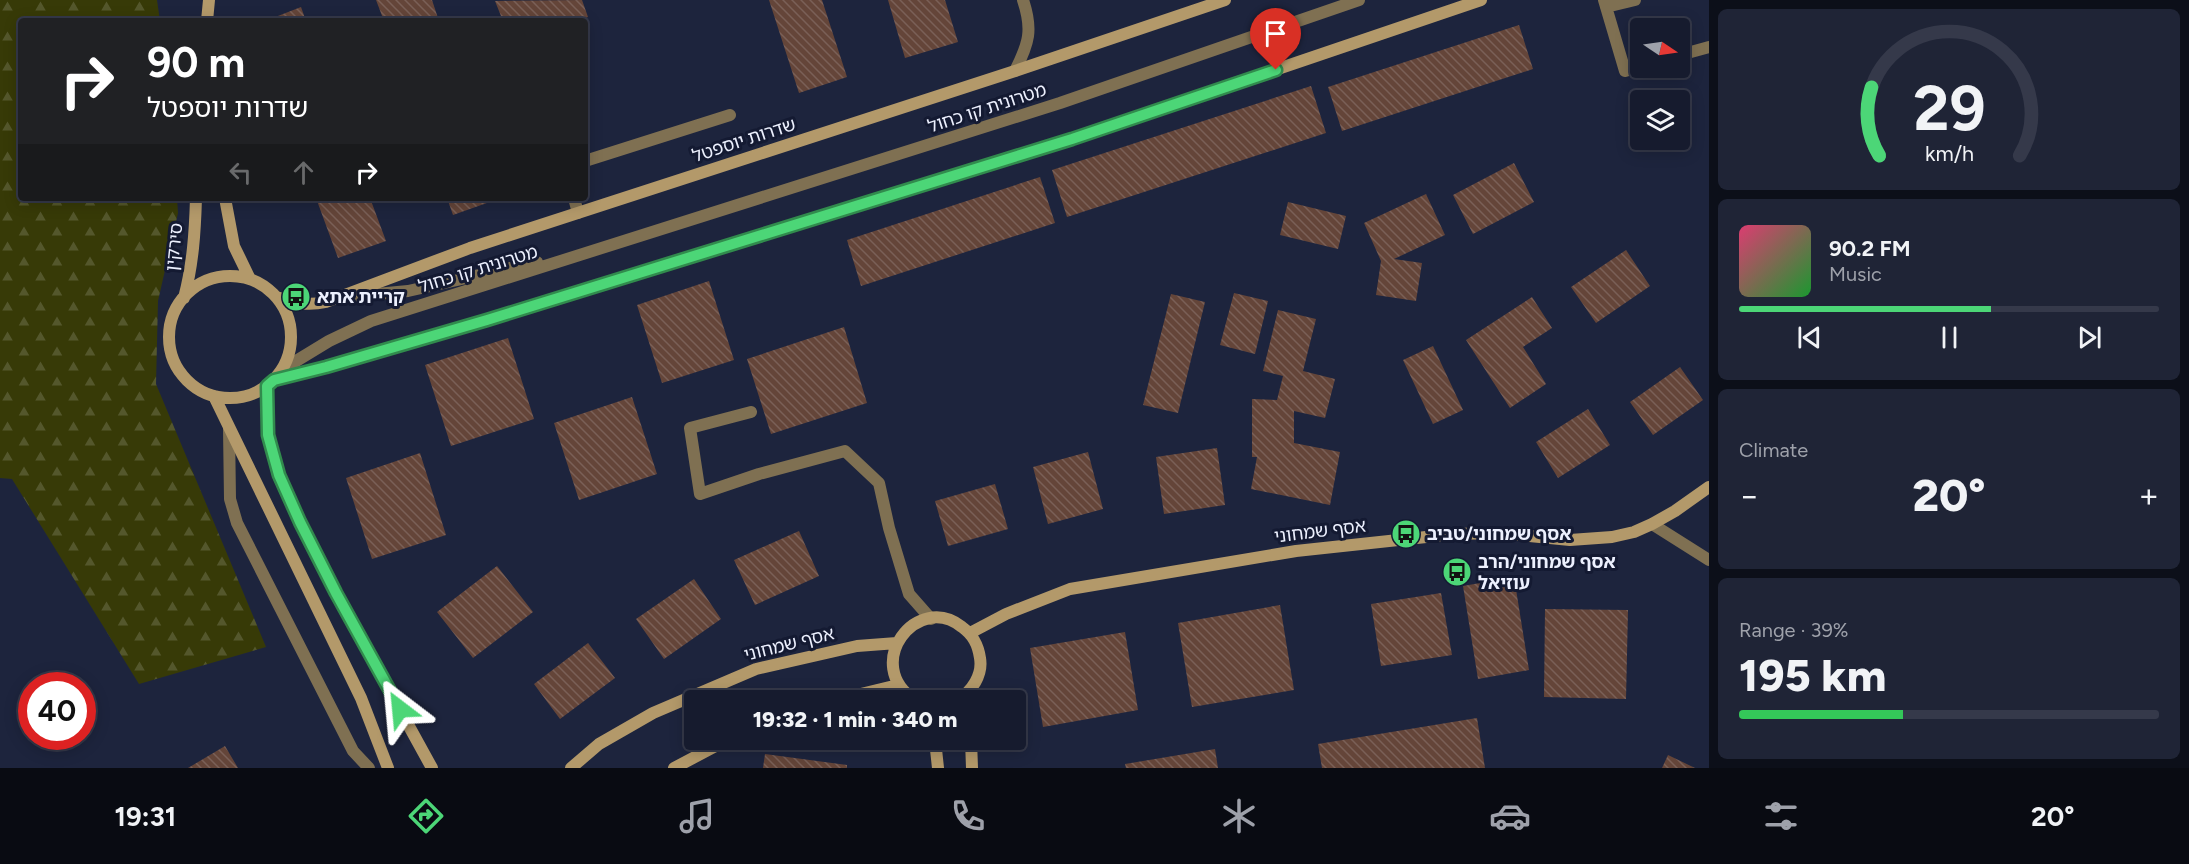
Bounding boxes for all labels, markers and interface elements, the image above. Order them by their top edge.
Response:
pin [1250,8,1301,70]
icon: arrive [1259,17,1292,50]
north arrow [1630,18,1690,78]
map controls [1630,18,1690,150]
text: 90 m [147,37,245,88]
icon: right [48,42,126,120]
text: 29 [1913,72,1985,147]
street label: מטרונית קו כחול [925,78,1049,138]
button: layers [1630,90,1690,150]
text: שדרות יוספטל [147,91,308,124]
street label: שדרות יוספטל [690,113,798,167]
text: km/h [1925,142,1973,167]
icon: left [224,156,257,189]
icon: ahead [287,156,320,189]
icon: right [350,156,383,189]
street label: סירקין [161,222,187,272]
text: 90.2 FM [1829,235,1911,262]
street label: מטרונית קו כחול [416,240,540,298]
text: Music [1829,262,1882,286]
bus stop icon: קריית אתא [280,281,312,313]
place label: קריית אתא [317,286,405,308]
icon: previous [1793,321,1826,354]
icon: pause [1933,321,1966,354]
icon: next [2073,321,2106,354]
text: Climate [1739,438,1808,462]
text: 20° [1912,468,1986,522]
text: − [1739,476,1760,515]
text: + [2138,476,2159,515]
street label: אסף שמחוני [1273,514,1367,548]
bus stop icon: אסף שמחוני/טביב [1390,518,1422,550]
place label: אסף שמחוני/טביב [1427,523,1571,545]
place label: אסף שמחוני/הרב עוזיאל [1478,551,1616,594]
bus stop icon: אסף שמחוני/הרב עוזיאל [1441,556,1473,588]
text: Range · 39% [1739,618,1848,642]
street label: אסף שמחוני [742,622,836,666]
text: 195 km [1739,648,1886,702]
speed limit sign: 40 [18,672,96,750]
position arrow [368,677,432,741]
text: 19:32 · 1 min · 340 m [753,706,957,733]
icon: directions [405,795,447,837]
icon: music [676,795,718,837]
icon: phone [947,795,989,837]
icon: climate [1218,795,1260,837]
icon: car [1489,795,1531,837]
icon: filters [1760,795,1802,837]
text: 19:31 [115,800,176,833]
text: 20° [2031,800,2074,833]

